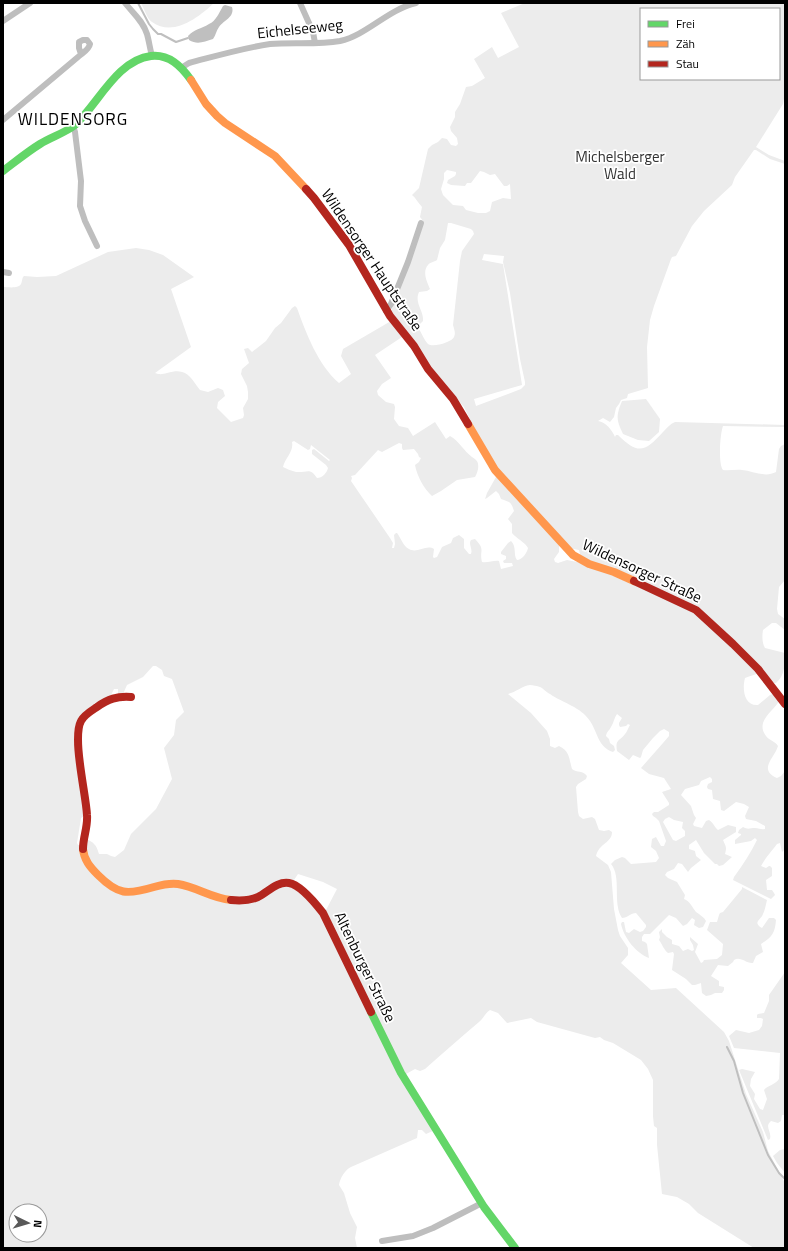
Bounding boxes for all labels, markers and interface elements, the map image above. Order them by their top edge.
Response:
legend [640,8,780,80]
street label: Eichelseeweg [256,13,344,44]
text: Frei [676,14,695,33]
text: Zäh [676,34,695,53]
text: Stau [676,54,699,73]
district label: WILDENSORG [18,106,128,132]
park label: Michelsberger Wald [575,145,665,185]
street label: Wildensorger Hauptstraße [316,184,429,335]
street label: Wildensorger Straße [579,533,706,608]
street label: Altenburger Straße [329,908,402,1026]
north arrow [8,1203,48,1243]
text: N [30,1219,46,1228]

